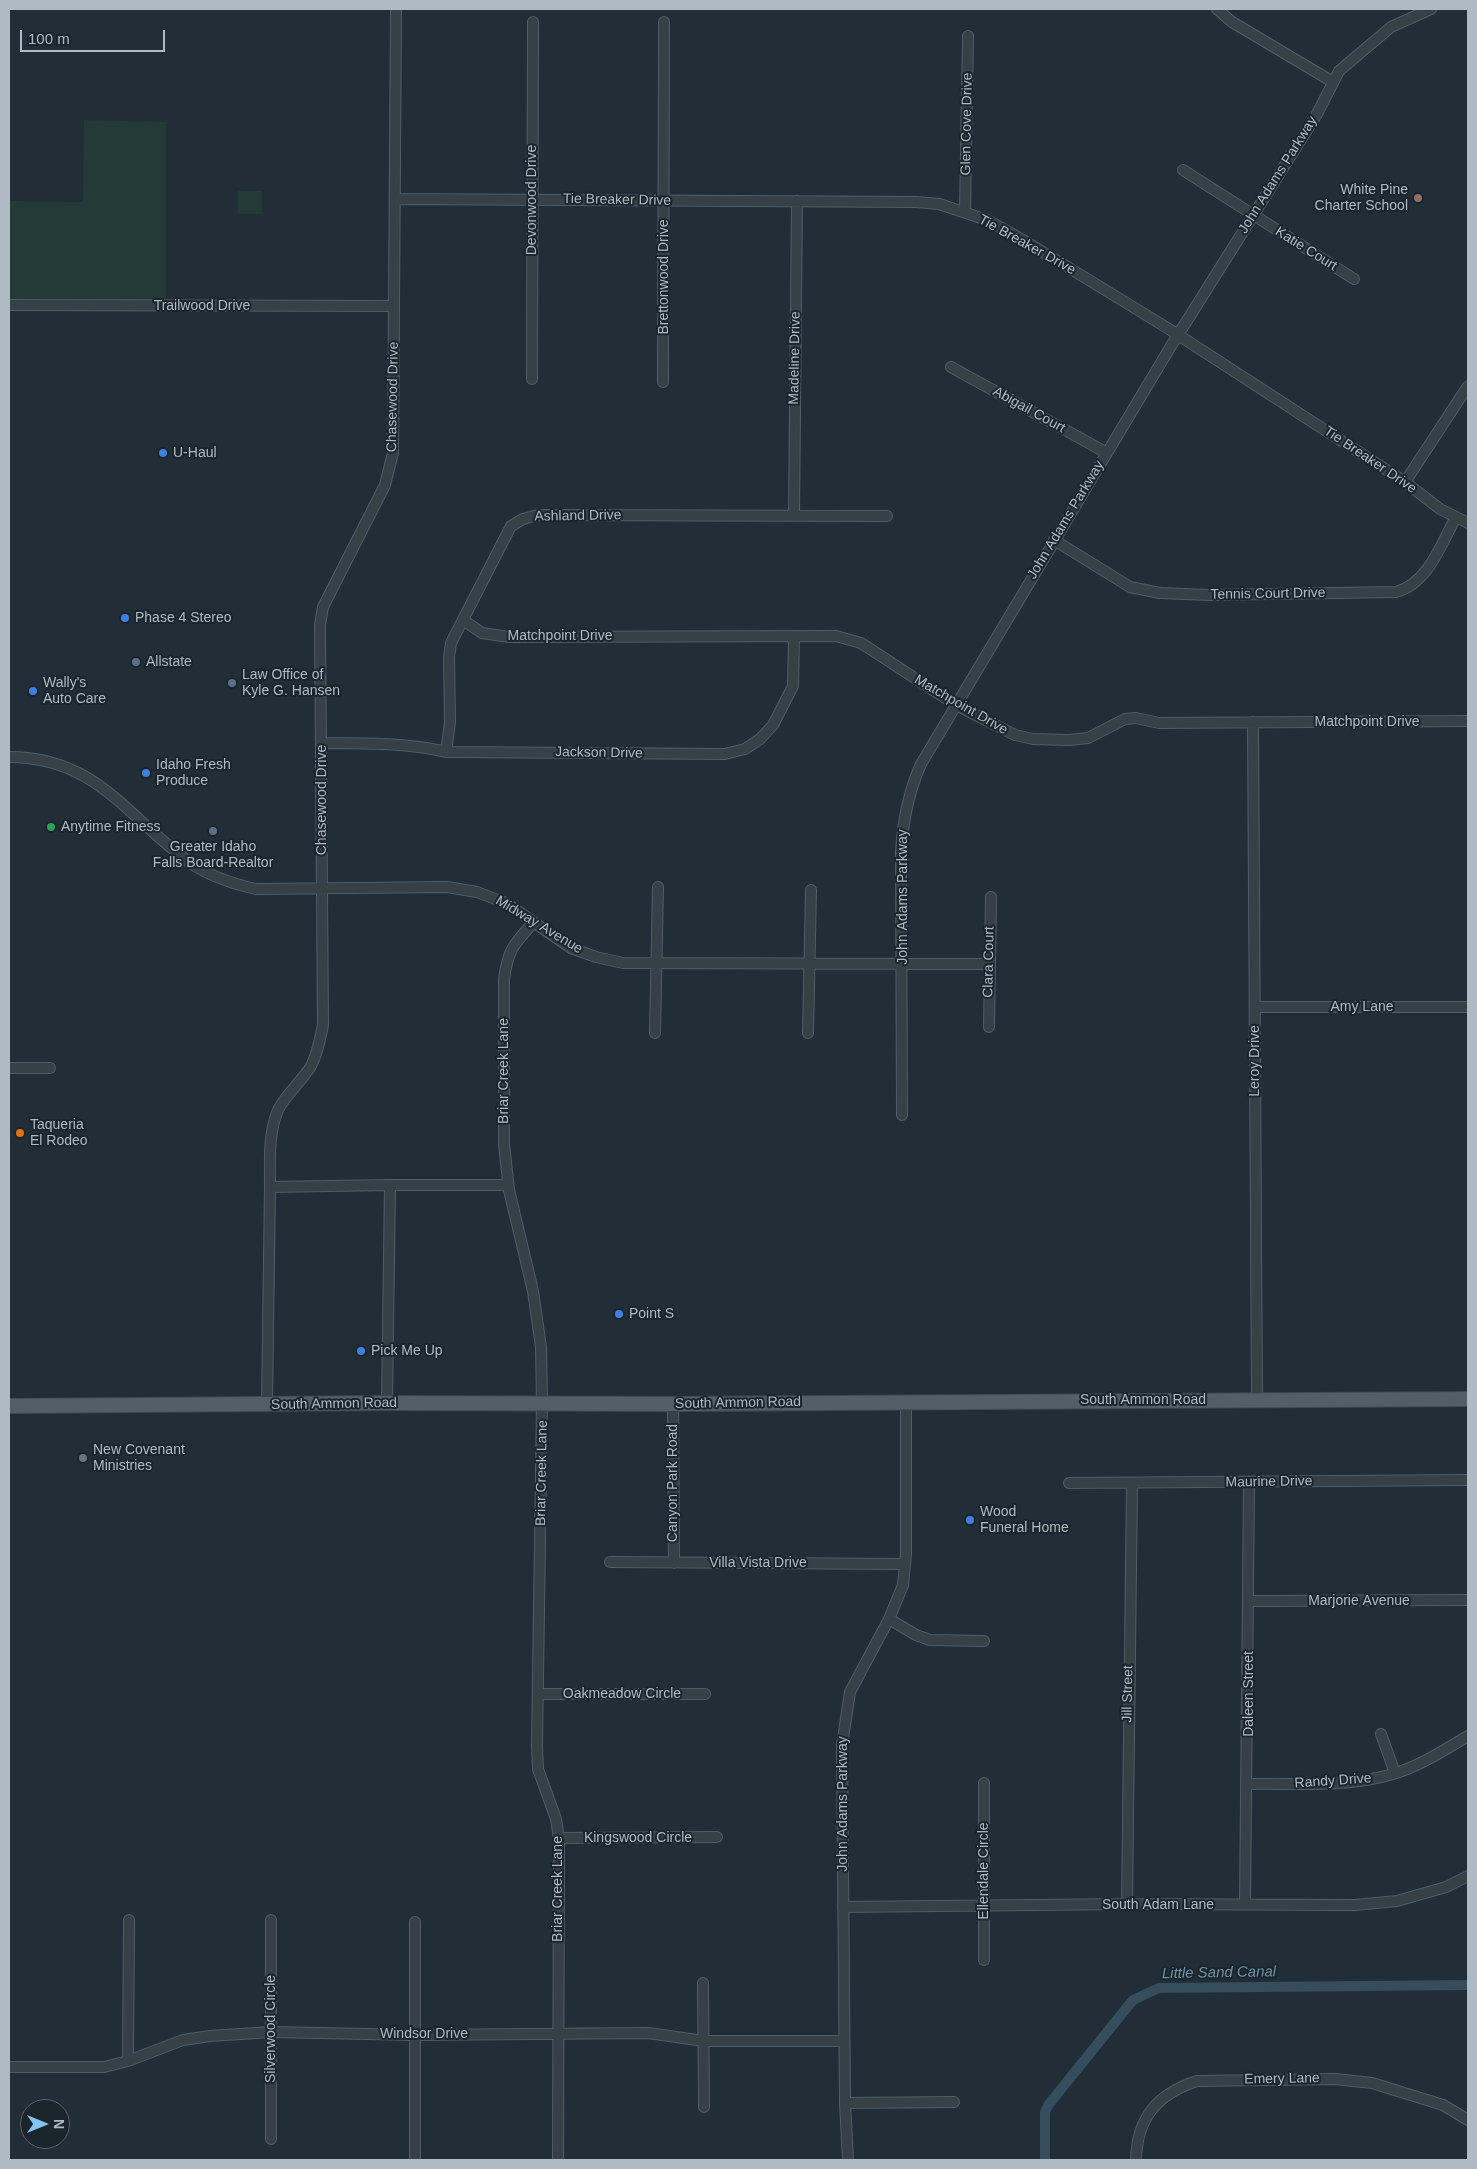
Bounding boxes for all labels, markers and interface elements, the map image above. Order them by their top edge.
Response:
scale bar [22,20,168,52]
text: 100 m [28,30,70,47]
street label: Glen Cove Drive [958,73,976,175]
street label: John Adams Parkway [1235,113,1321,237]
street label: Devonwood Drive [524,145,540,255]
place label: White Pine Charter School [1315,182,1408,214]
street label: Tie Breaker Drive [563,191,671,209]
marker: White Pine Charter School [1412,192,1424,204]
street label: Tie Breaker Drive [976,211,1078,279]
street label: Brettonwood Drive [656,219,672,335]
street label: Katie Court [1272,223,1340,275]
street label: Trailwood Drive [154,298,250,314]
street label: Madeline Drive [786,311,804,405]
street label: Chasewood Drive [384,342,402,452]
street label: Abigail Court [990,383,1068,437]
street label: Tie Breaker Drive [1320,423,1420,497]
place label: U-Haul [173,445,217,461]
marker: U-Haul [157,447,169,459]
street label: John Adams Parkway [1024,458,1108,582]
street label: Ashland Drive [534,507,622,525]
street label: Tennis Court Drive [1210,585,1326,603]
place label: Phase 4 Stereo [135,610,232,626]
marker: Phase 4 Stereo [119,612,131,624]
street label: Matchpoint Drive [507,628,613,644]
place label: Allstate [146,654,192,670]
marker: Allstate [130,656,142,668]
place label: Law Office of Kyle G. Hansen [242,667,340,700]
street label: Matchpoint Drive [911,671,1011,739]
place label: Wally's Auto Care [43,675,106,708]
marker: Law Office of Kyle G. Hansen [226,677,238,689]
marker: Wally's Auto Care [27,685,39,697]
street label: Matchpoint Drive [1314,714,1420,730]
street label: Jackson Drive [555,744,643,762]
street label: Chasewood Drive [314,745,330,855]
place label: Idaho Fresh Produce [156,757,231,790]
marker: Idaho Fresh Produce [140,767,152,779]
place label: Anytime Fitness [61,819,161,835]
marker: Anytime Fitness [45,821,57,833]
marker: Greater Idaho Falls Board-Realtor [207,825,219,837]
street label: John Adams Parkway [895,829,911,965]
place label: Greater Idaho Falls Board-Realtor [153,839,273,872]
street label: Midway Avenue [492,892,586,958]
street label: Clara Court [980,926,998,998]
street label: Amy Lane [1330,999,1394,1015]
street label: Briar Creek Lane [496,1018,512,1124]
street label: Leroy Drive [1247,1025,1263,1097]
place label: Taqueria El Rodeo [30,1117,88,1150]
marker: Taqueria El Rodeo [14,1127,26,1139]
place label: Point S [629,1306,674,1322]
marker: Point S [613,1308,625,1320]
place label: Pick Me Up [371,1343,443,1359]
marker: Pick Me Up [355,1345,367,1357]
street label: South Ammon Road [1080,1392,1206,1408]
street label: South Ammon Road [675,1394,801,1412]
street label: South Ammon Road [271,1395,397,1413]
street label: Briar Creek Lane [533,1420,551,1526]
street label: Canyon Park Road [665,1424,681,1542]
place label: New Covenant Ministries [93,1442,185,1474]
marker: New Covenant Ministries [77,1452,89,1464]
street label: Maurine Drive [1225,1473,1313,1491]
place label: Wood Funeral Home [980,1504,1069,1536]
marker: Wood Funeral Home [964,1514,976,1526]
street label: Villa Vista Drive [709,1555,807,1571]
street label: Marjorie Avenue [1308,1593,1410,1609]
street label: Daleen Street [1241,1651,1257,1737]
street label: Jill Street [1119,1665,1137,1723]
street label: Oakmeadow Circle [563,1686,681,1702]
street label: John Adams Parkway [835,1736,851,1872]
street label: Randy Drive [1294,1770,1372,1792]
street label: Ellendale Circle [976,1822,992,1920]
street label: Kingswood Circle [584,1830,692,1846]
street label: Briar Creek Lane [550,1836,566,1942]
street label: South Adam Lane [1102,1897,1214,1913]
water label: Little Sand Canal [1162,1963,1276,1983]
street label: Silverwood Circle [263,1975,279,2083]
street label: Windsor Drive [380,2026,468,2042]
street label: Emery Lane [1244,2070,1320,2088]
north arrow [20,2099,70,2149]
text: N [51,2119,67,2129]

